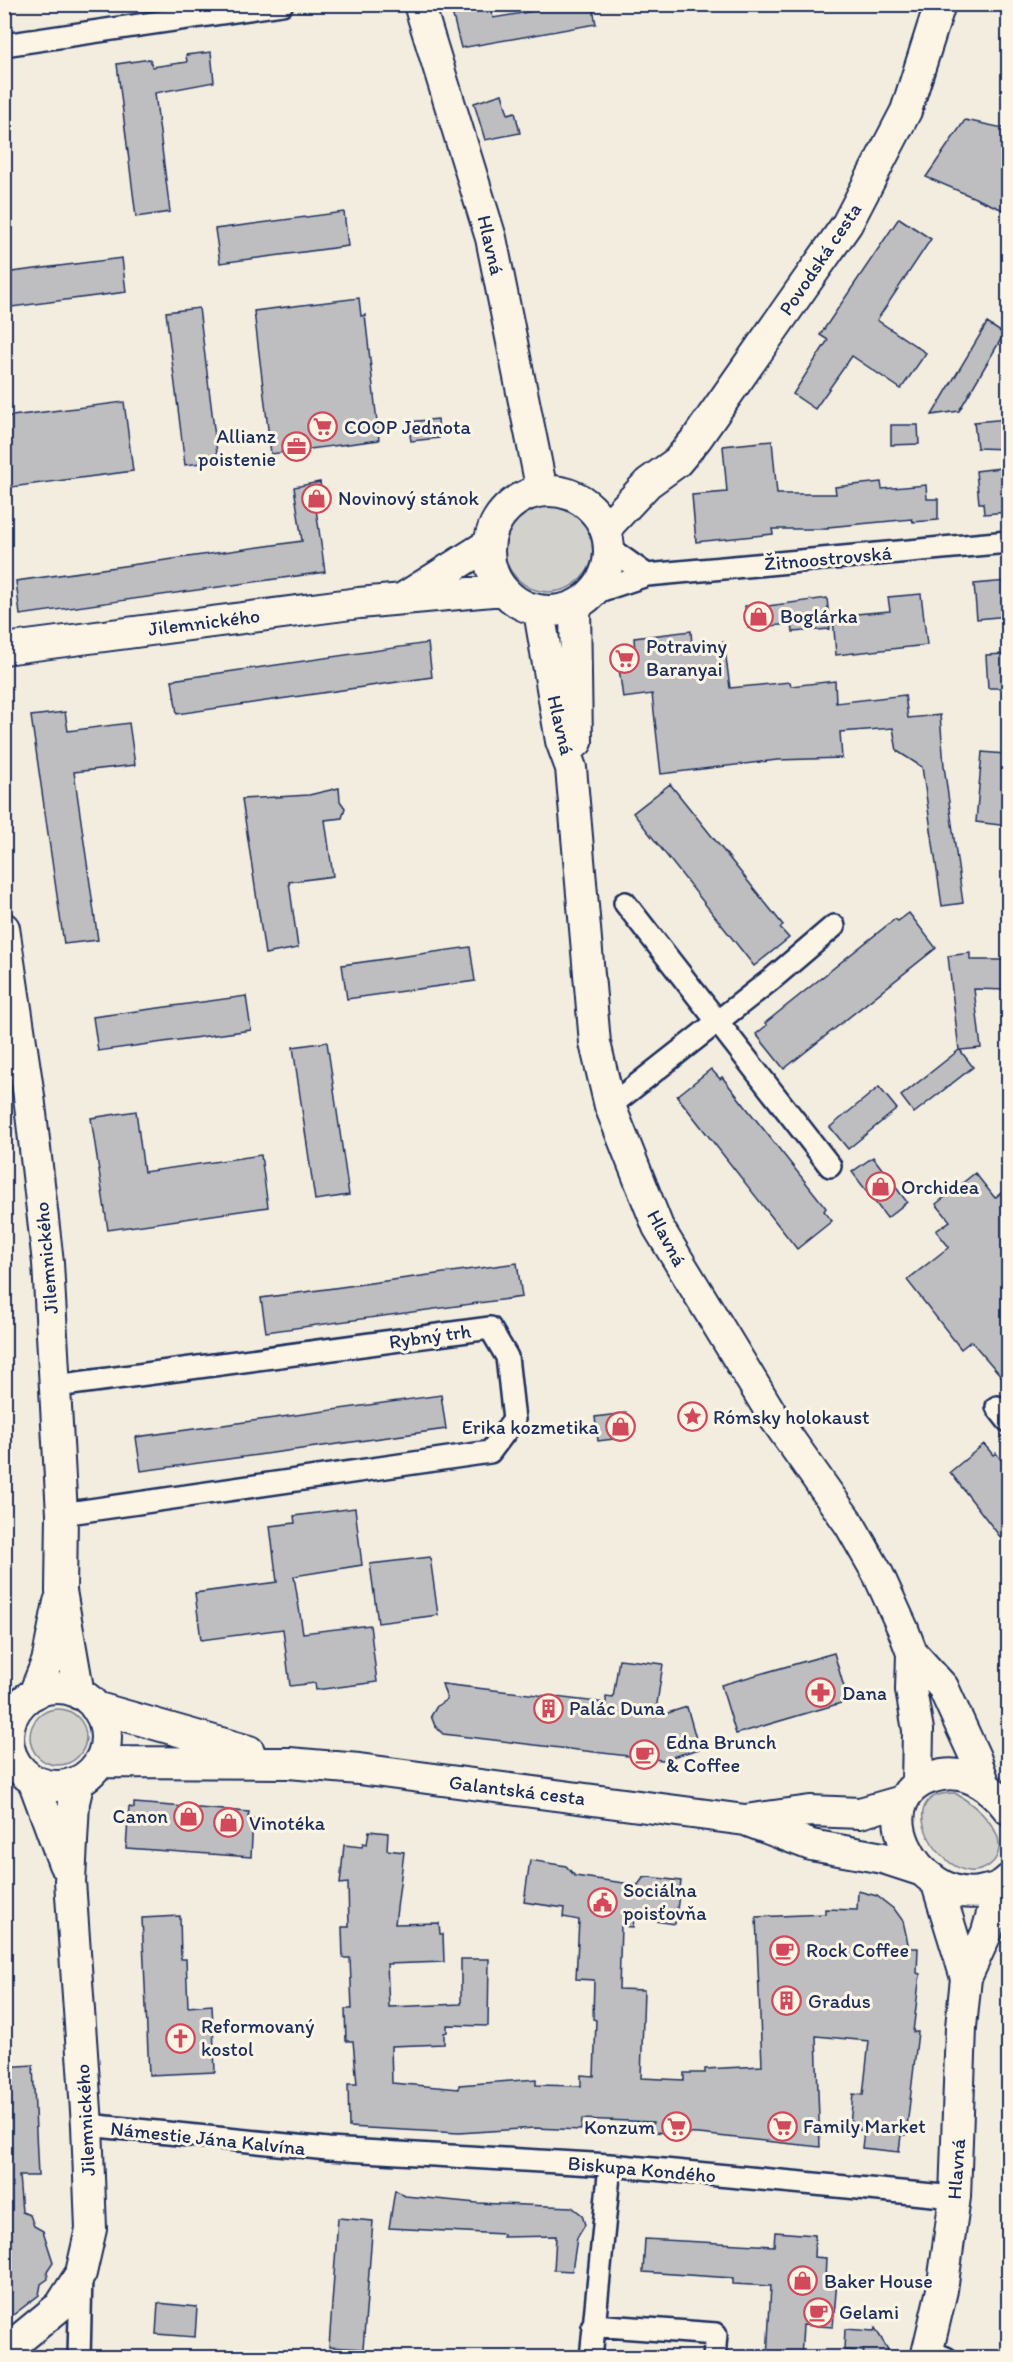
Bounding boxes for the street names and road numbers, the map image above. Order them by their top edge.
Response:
street label: Povodská cesta [774,198,867,320]
street label: Hlavná [472,213,510,278]
street label: Žitnoostrovská [763,540,893,576]
street label: Jilemnického [147,603,261,641]
street label: Hlavná [542,693,580,758]
street label: Jilemnického [29,1201,63,1315]
street label: Hlavná [642,1205,692,1271]
street label: Rybný trh [387,1318,473,1354]
street label: Galantská cesta [448,1770,587,1810]
street label: Jilemnického [70,2063,100,2177]
street label: Námestie Jána Kalvína [109,2116,307,2160]
street label: Hlavná [942,2137,970,2200]
street label: Biskupa Kondého [567,2151,717,2187]

